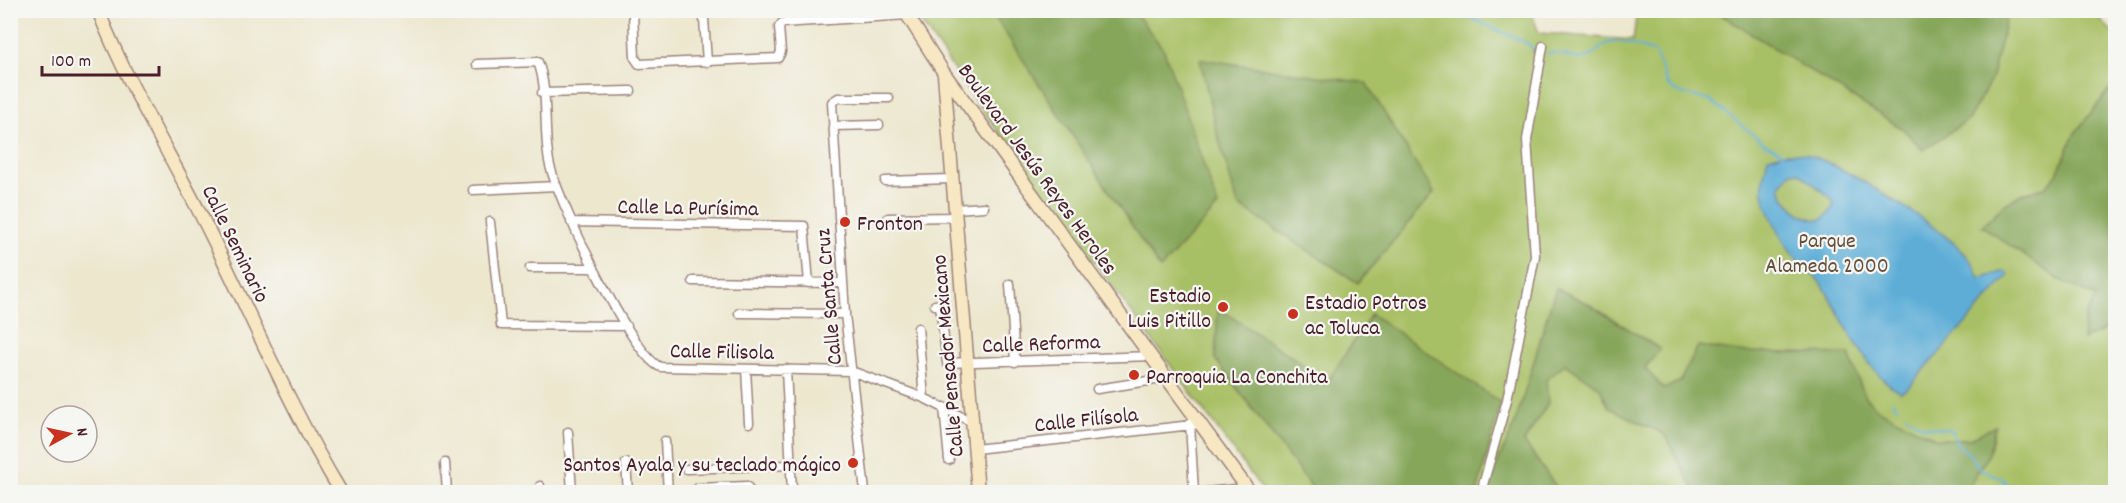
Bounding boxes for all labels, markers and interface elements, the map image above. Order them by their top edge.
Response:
scale bar [42,39,159,77]
text: 100 m [51,50,91,75]
street label: Boulevard Jesús Reyes Heroles [949,58,1124,282]
street label: Calle Seminario [192,181,276,309]
street label: Calle La Purísima [617,193,759,226]
place label: Fronton [857,210,923,241]
marker: Fronton [838,215,852,229]
street label: Calle Santa Cruz [809,227,852,366]
park label: Parque Alameda 2000 [1765,227,1889,283]
street label: Calle Pensador Mexicano [925,253,974,458]
place label: Estadio Luis Pitillo [1128,282,1211,338]
place label: Estadio Potros ac Toluca [1305,289,1427,345]
marker: Estadio Luis Pitillo [1216,300,1230,314]
marker: Estadio Potros ac Toluca [1286,307,1300,321]
street label: Calle Reforma [982,328,1101,363]
street label: Calle Filisola [670,337,775,370]
place label: Parroquia La Conchita [1146,363,1328,394]
marker: Parroquia La Conchita [1127,368,1141,382]
street label: Calle Filísola [1033,401,1140,442]
north arrow [39,404,99,464]
text: N [69,427,93,438]
place label: Santos Ayala y su teclado mágico [563,451,841,482]
marker: Santos Ayala y su teclado mágico [846,456,860,470]

